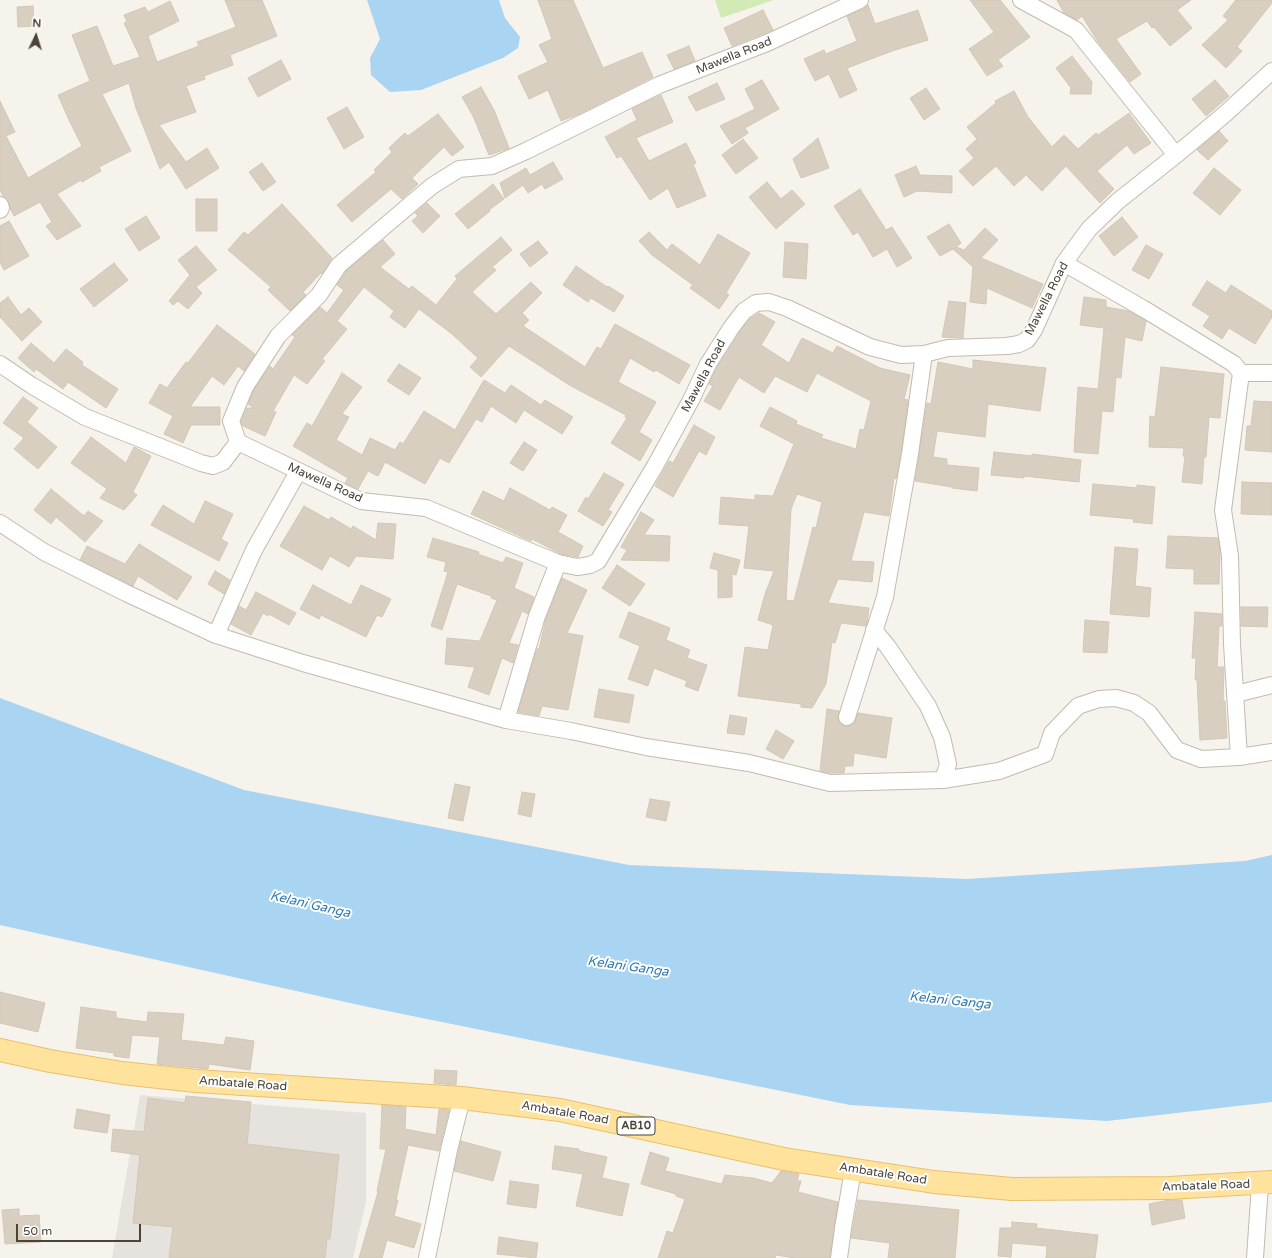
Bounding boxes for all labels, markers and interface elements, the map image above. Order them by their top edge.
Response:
north arrow [16,16,56,56]
text: N [32,17,42,30]
street label: Mawella Road [694,34,774,78]
street label: Mawella Road [1022,260,1072,338]
street label: Mawella Road [679,337,729,415]
street label: Mawella Road [285,460,365,506]
water label: Kelani Ganga [268,888,352,922]
water label: Kelani Ganga [586,954,670,980]
water label: Kelani Ganga [909,989,991,1013]
street label: Ambatale Road [198,1074,288,1094]
street label: Ambatale Road [520,1098,610,1128]
road number: AB10 [617,1117,655,1135]
street label: Ambatale Road [838,1160,928,1188]
street label: Ambatale Road [1162,1177,1250,1195]
scale bar [18,1216,143,1242]
text: 50 m [23,1224,52,1238]

